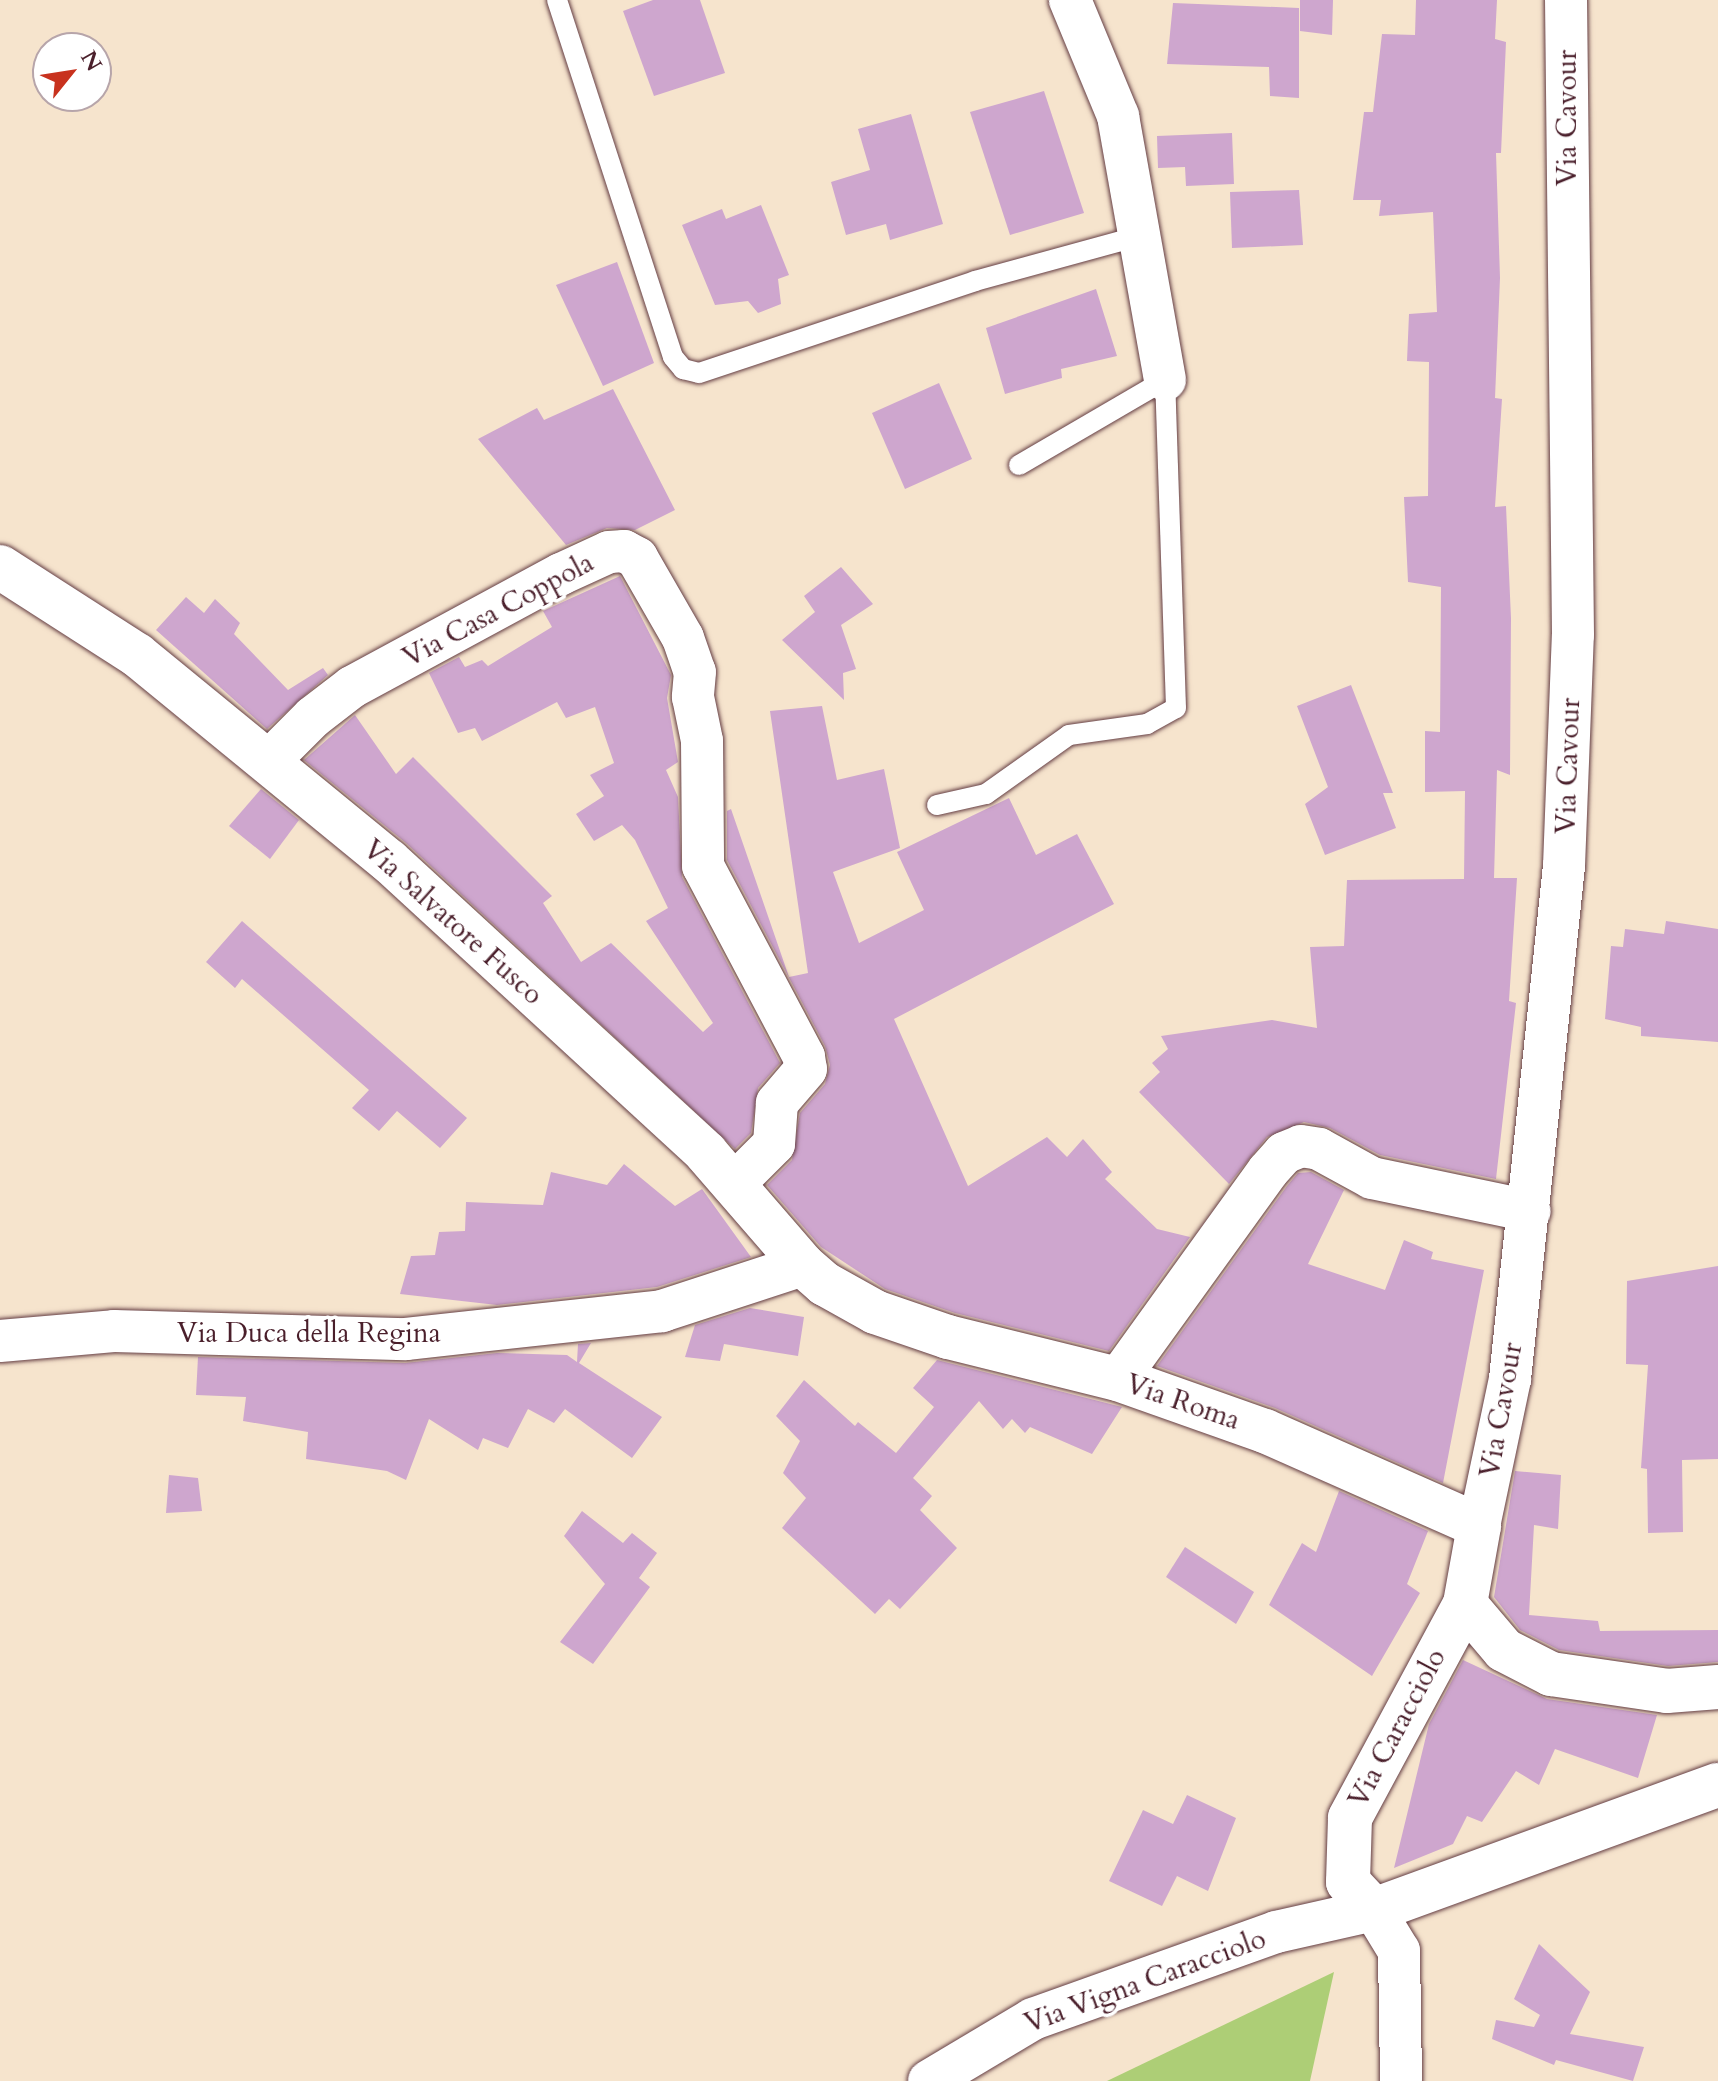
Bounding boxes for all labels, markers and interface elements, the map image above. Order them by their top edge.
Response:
north arrow [32,32,112,112]
text: N [73,45,109,77]
street label: Via Cavour [1550,50,1584,186]
street label: Via Casa Coppola [397,546,599,674]
street label: Via Cavour [1549,697,1587,835]
street label: Via Salvatore Fusco [356,832,550,1012]
street label: Via Duca della Regina [177,1316,441,1350]
street label: Via Cavour [1473,1340,1529,1480]
street label: Via Roma [1122,1367,1244,1437]
street label: Via Caracciolo [1341,1643,1453,1813]
street label: Via Vigna Caracciolo [1020,1922,1270,2040]

